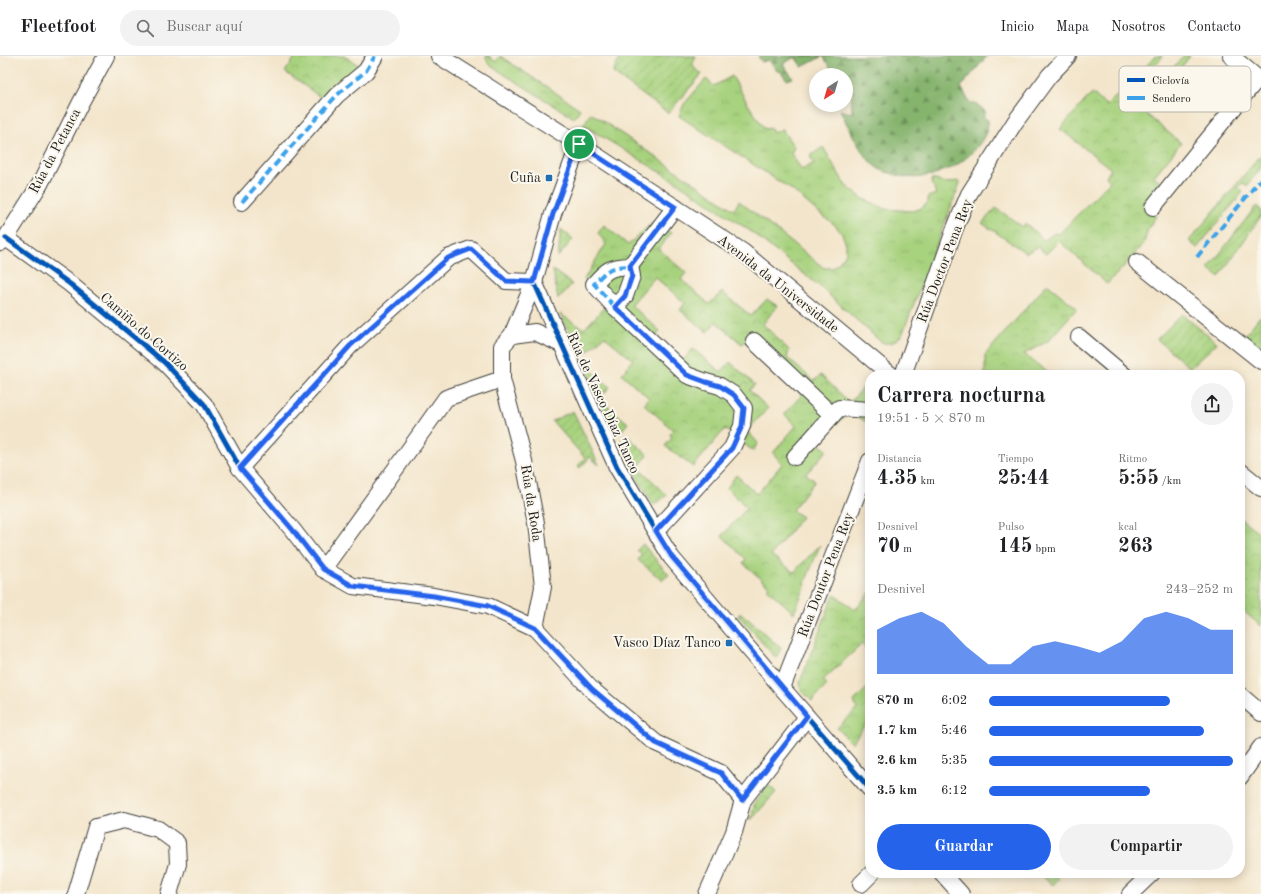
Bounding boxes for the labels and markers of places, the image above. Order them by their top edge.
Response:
pin [562,127,596,161]
place label: Cuña [510,171,541,185]
marker: Cuña [544,173,554,183]
place label: Vasco Díaz Tanco [613,636,721,650]
marker: Vasco Díaz Tanco [724,638,734,648]

